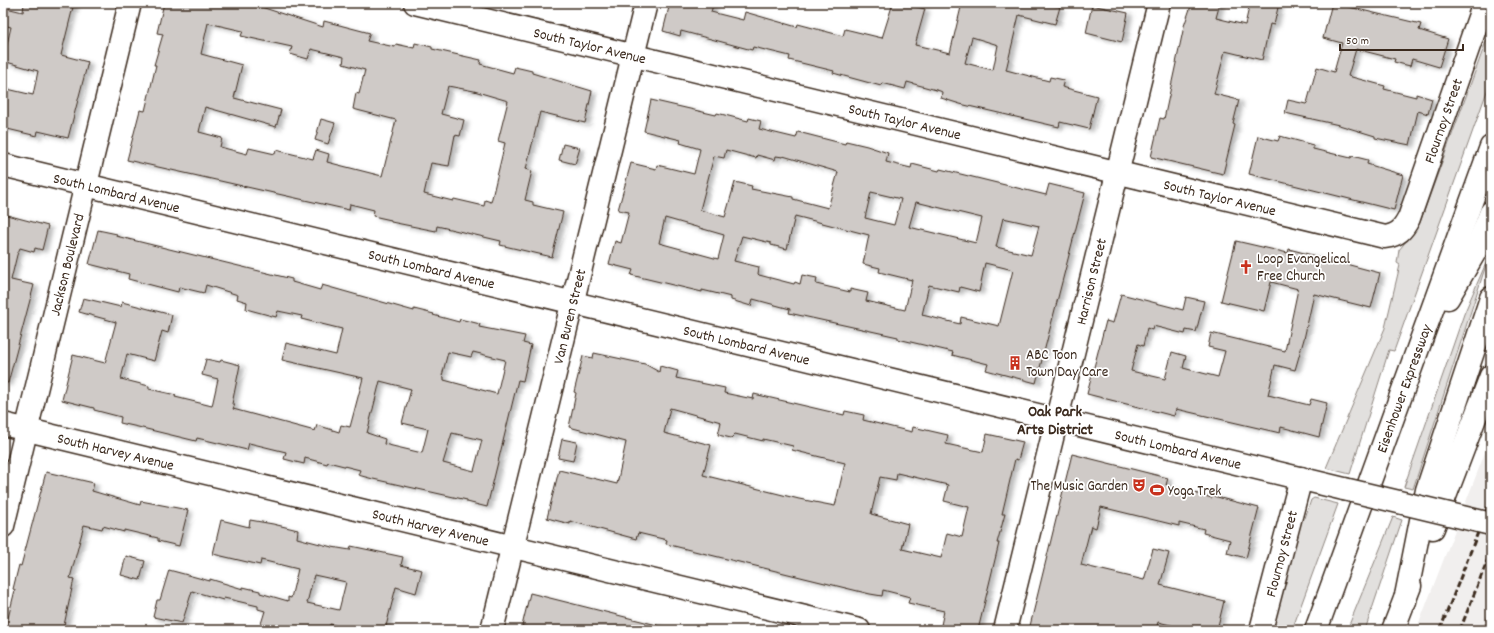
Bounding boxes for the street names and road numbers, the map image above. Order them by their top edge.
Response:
street label: South Taylor Avenue [531,23,648,71]
street label: Flournoy Street [1420,76,1470,167]
street label: South Taylor Avenue [846,99,963,147]
street label: South Lombard Avenue [51,169,182,220]
street label: South Taylor Avenue [1161,175,1278,223]
street label: Jackson Boulevard [45,212,91,318]
street label: Harrison Street [1071,236,1114,327]
street label: South Lombard Avenue [366,245,497,297]
street label: Van Buren Street [549,266,593,367]
street label: South Lombard Avenue [681,321,812,373]
street label: Eisenhower Expressway [1372,321,1439,456]
street label: South Lombard Avenue [1112,425,1244,477]
street label: South Harvey Avenue [55,428,176,478]
street label: South Harvey Avenue [370,504,491,554]
street label: Flournoy Street [1261,508,1305,600]

